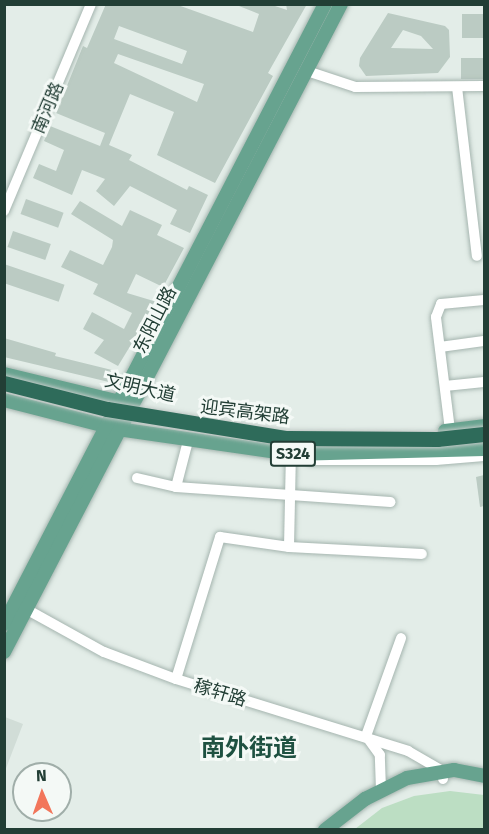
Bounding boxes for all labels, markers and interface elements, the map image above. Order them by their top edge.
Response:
street label: 南河路 [28,79,68,137]
street label: 东阳山路 [129,283,181,357]
street label: 文明大道 [102,369,178,407]
street label: 迎宾高架路 [199,396,291,428]
road number: S324 [269,441,317,467]
street label: 稼轩路 [191,675,249,711]
district label: 南外街道 [201,735,297,763]
north arrow [12,762,72,822]
text: N [36,766,47,785]

